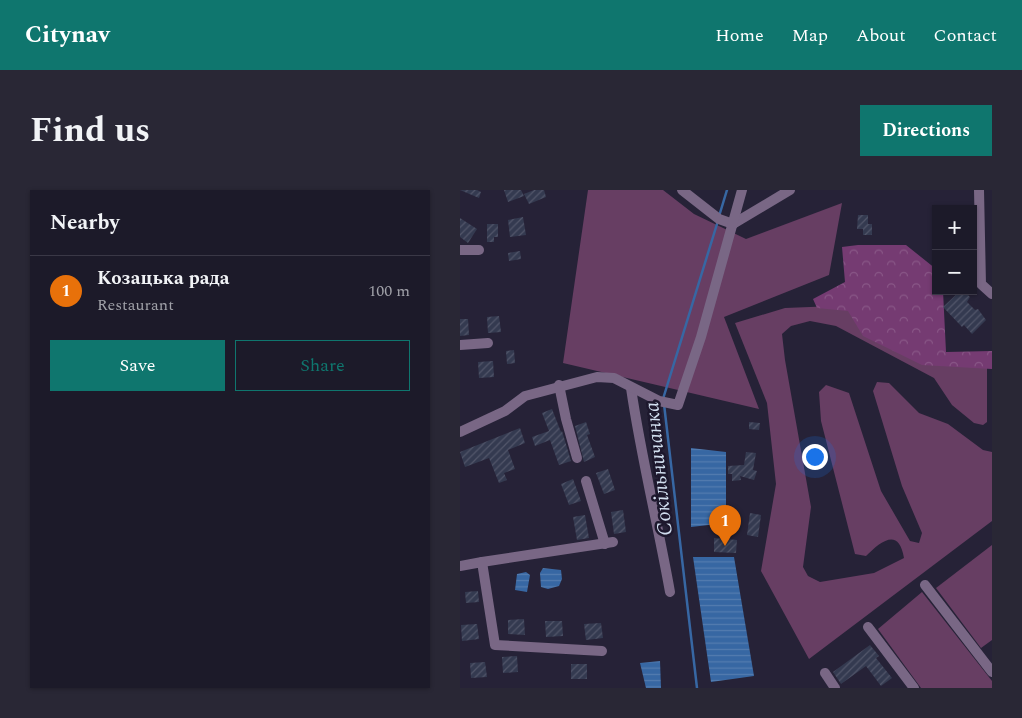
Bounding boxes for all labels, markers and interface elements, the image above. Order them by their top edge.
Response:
text: Citynav [25,17,110,53]
text: Home [715,22,764,49]
text: Map [792,22,828,49]
text: About [856,22,906,49]
text: Contact [934,22,997,49]
text: Find us [30,104,150,157]
button: Directions [860,105,992,156]
map controls [932,205,977,295]
button: + [932,205,977,250]
text: Nearby [50,207,120,239]
button: − [932,250,977,295]
text: Козацька рада [97,264,230,293]
text: 1 [62,279,70,303]
text: 100 m [368,279,410,303]
text: Restaurant [97,293,174,317]
button: Save [50,340,225,391]
button: Share [235,340,410,391]
water label: Сокільничанка [636,400,682,538]
your location [802,444,828,470]
pin: 1 [709,505,741,546]

